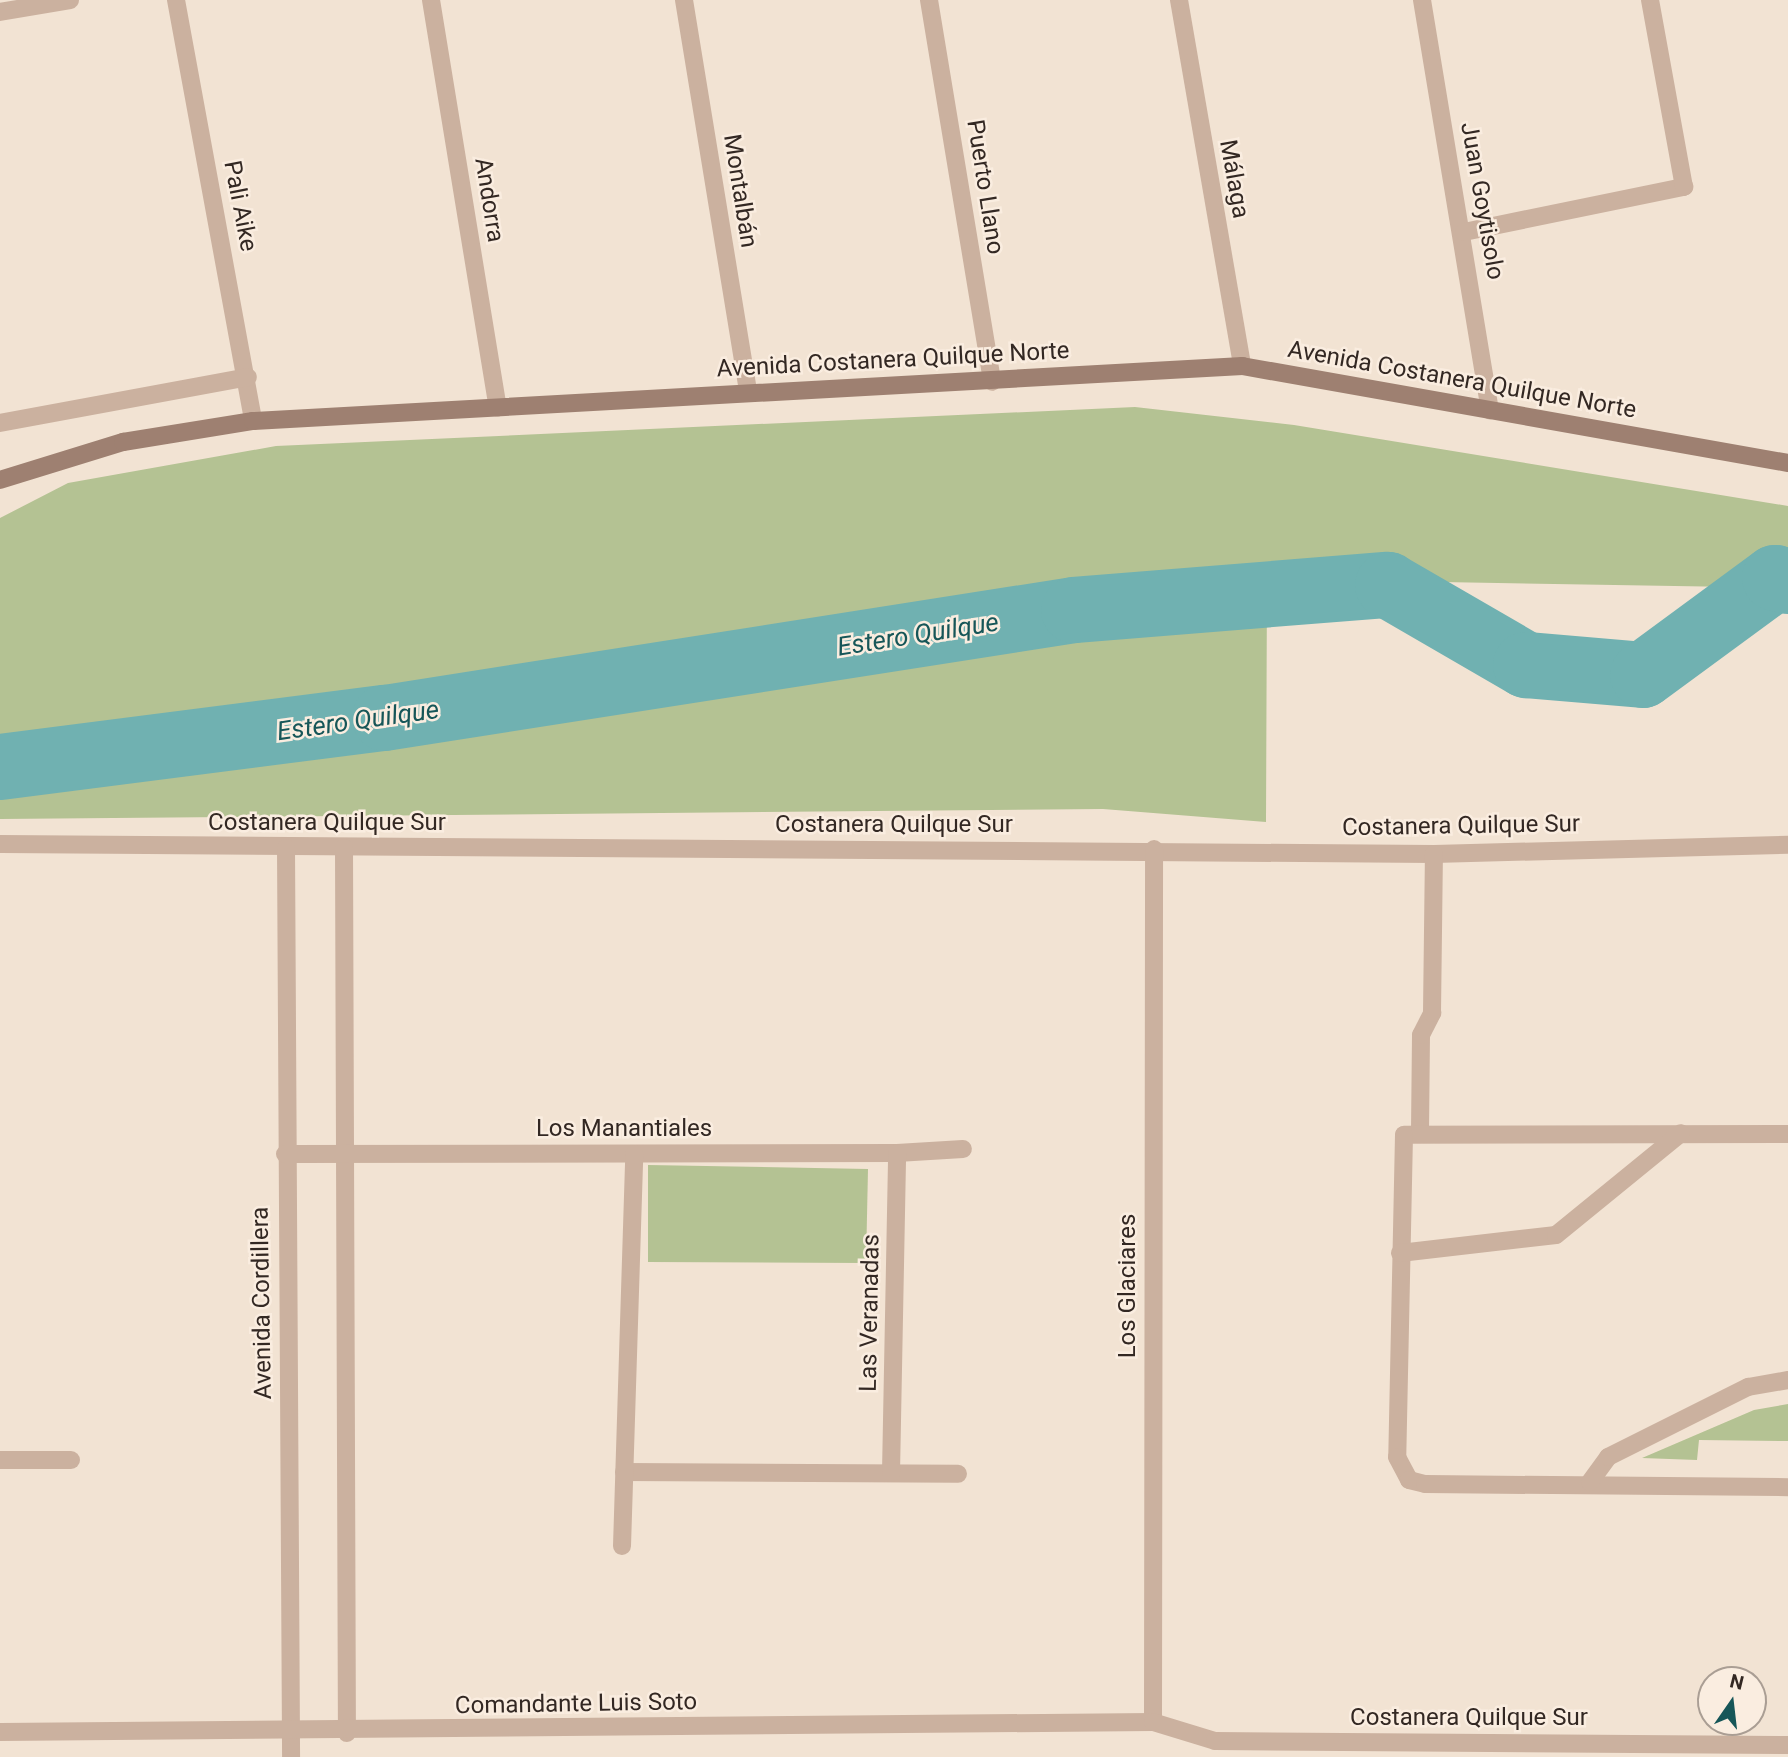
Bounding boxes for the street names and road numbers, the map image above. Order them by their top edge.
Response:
street label: Puerto Llano [960,118,1010,256]
street label: Juan Goytisolo [1454,120,1510,282]
street label: Montalbán [717,132,763,250]
street label: Málaga [1213,137,1255,221]
street label: Andorra [468,156,510,244]
street label: Pali Aike [217,158,263,254]
street label: Avenida Costanera Quilque Norte [1286,335,1638,425]
street label: Avenida Costanera Quilque Norte [716,336,1070,384]
street label: Costanera Quilque Sur [208,809,446,837]
street label: Costanera Quilque Sur [1342,810,1580,842]
street label: Costanera Quilque Sur [775,811,1013,839]
street label: Los Manantiales [536,1115,712,1143]
street label: Avenida Cordillera [246,1206,278,1400]
street label: Los Glaciares [1114,1214,1142,1358]
street label: Las Veranadas [854,1234,886,1392]
street label: Comandante Luis Soto [455,1687,697,1721]
street label: Costanera Quilque Sur [1350,1704,1588,1732]

